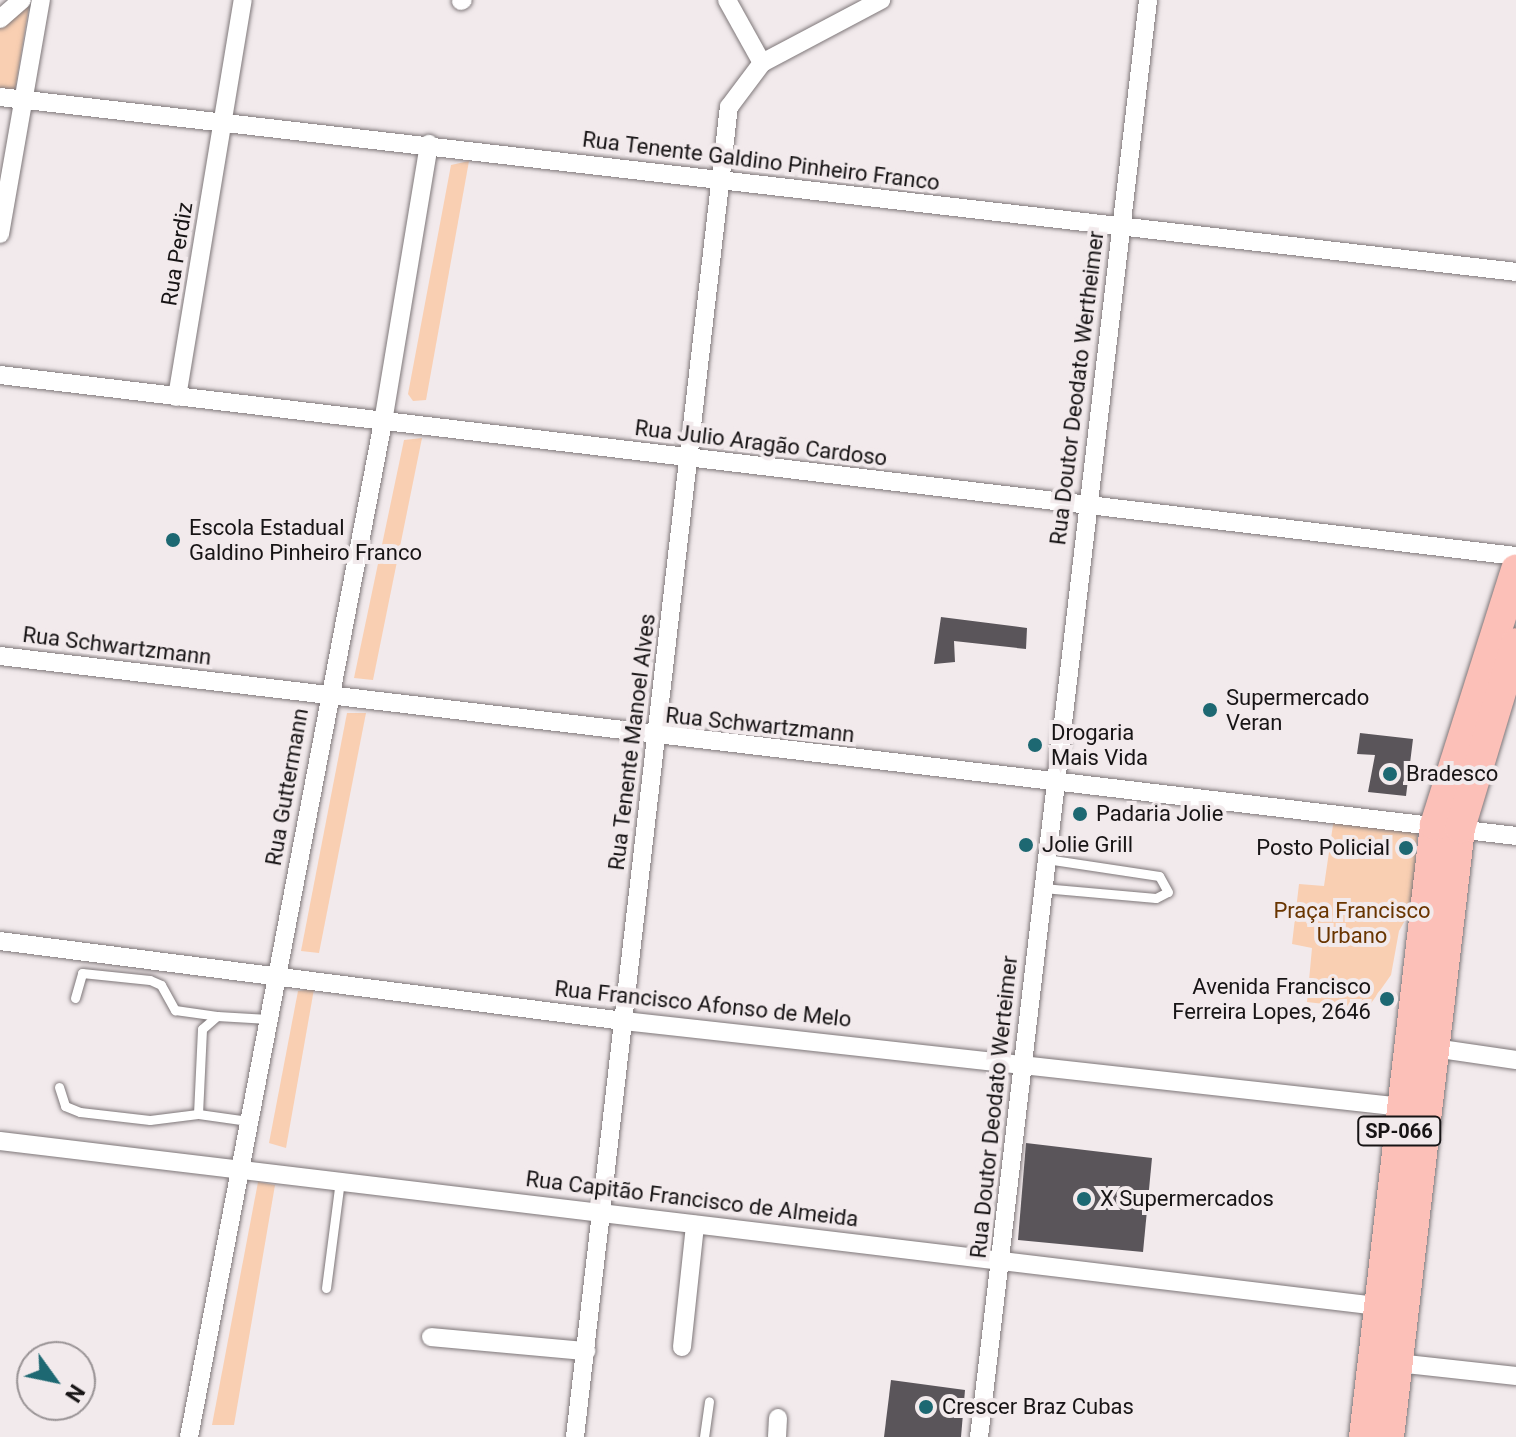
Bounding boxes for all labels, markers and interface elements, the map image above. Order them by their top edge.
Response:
street label: Rua Tenente Galdino Pinheiro Franco [581,126,941,196]
street label: Rua Perdiz [156,200,198,308]
street label: Rua Doutor Deodato Wertheimer [1045,229,1109,547]
street label: Rua Julio Aragão Cardoso [633,414,889,472]
place label: Escola Estadual Galdino Pinheiro Franco [189,514,422,566]
marker: Escola Estadual Galdino Pinheiro Franco [164,531,182,549]
street label: Rua Tenente Manoel Alves [603,612,661,872]
street label: Rua Schwartzmann [21,621,213,671]
place label: Supermercado Veran [1226,684,1369,736]
marker: Supermercado Veran [1201,701,1219,719]
street label: Rua Schwartzmann [664,702,856,748]
street label: Rua Guttermann [260,706,314,868]
place label: Drogaria Mais Vida [1051,719,1148,770]
marker: Drogaria Mais Vida [1026,736,1044,754]
place label: Bradesco [1406,761,1498,787]
marker: Bradesco [1381,765,1399,783]
place label: Padaria Jolie [1096,801,1223,827]
marker: Padaria Jolie [1071,805,1089,823]
place label: Jolie Grill [1042,832,1133,858]
place label: Posto Policial [1256,835,1390,861]
marker: Jolie Grill [1017,836,1035,854]
marker: Posto Policial [1397,839,1415,857]
park label: Praça Francisco Urbano [1273,897,1431,948]
street label: Rua Doutor Deodato Werteimer [965,954,1023,1260]
place label: Avenida Francisco Ferreira Lopes, 2646 [1172,973,1371,1024]
street label: Rua Francisco Afonso de Melo [553,975,853,1033]
marker: Avenida Francisco Ferreira Lopes, 2646 [1378,990,1396,1008]
road number: SP-066 [1357,1115,1441,1147]
street label: Rua Capitão Francisco de Almeida [524,1165,860,1233]
place label: X Supermercados [1100,1186,1274,1212]
marker: X Supermercados [1075,1190,1093,1208]
north arrow [16,1341,96,1421]
text: N [60,1380,90,1407]
place label: Crescer Braz Cubas [942,1394,1134,1420]
marker: Crescer Braz Cubas [917,1398,935,1416]

